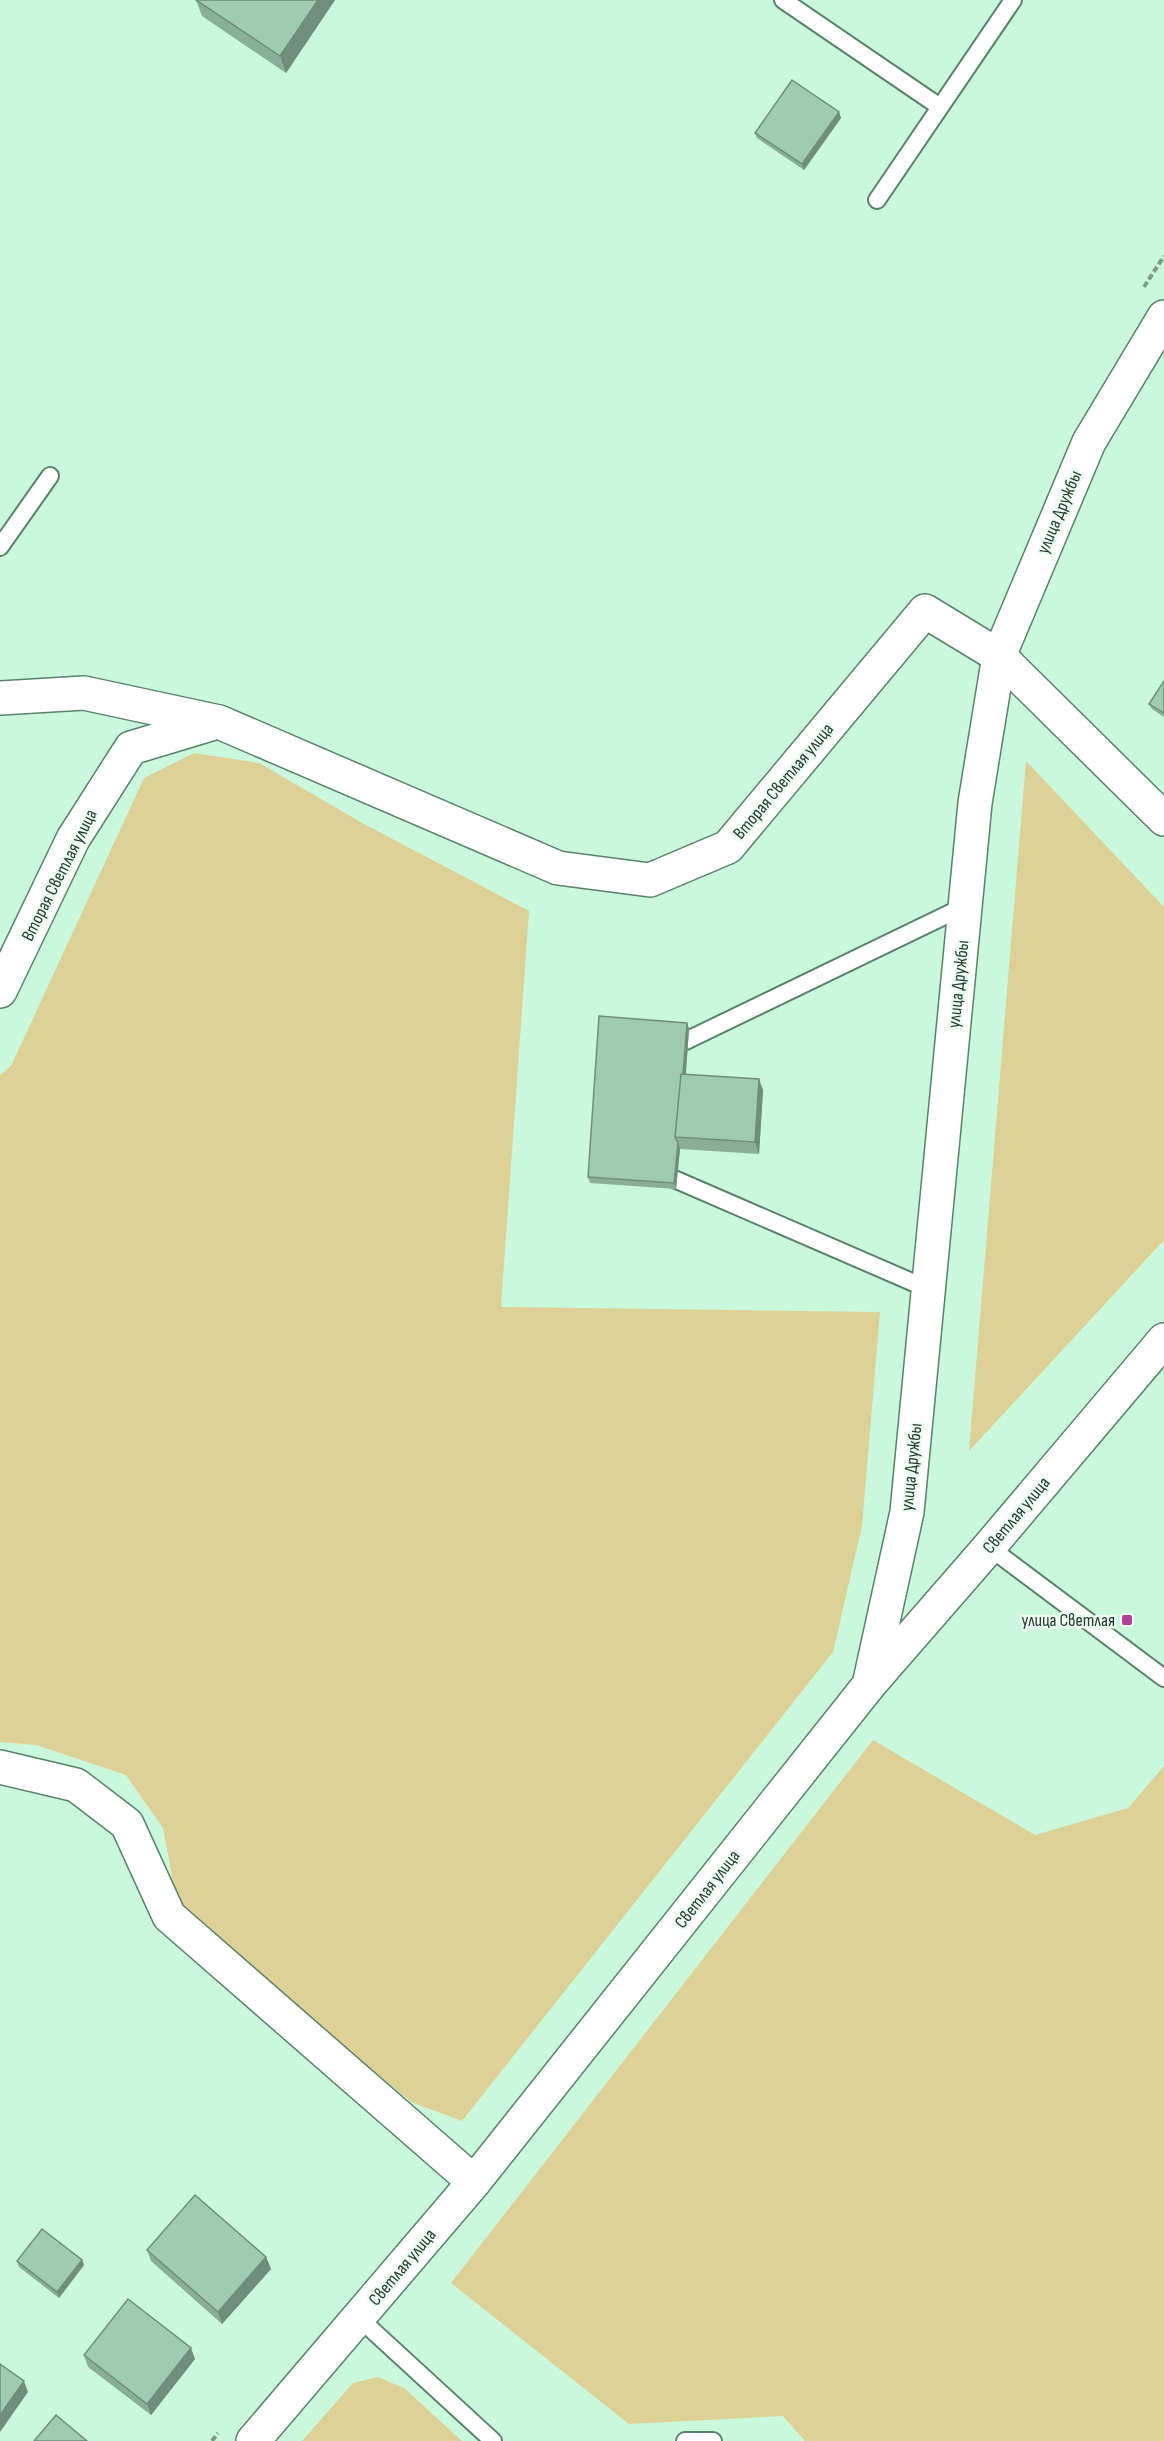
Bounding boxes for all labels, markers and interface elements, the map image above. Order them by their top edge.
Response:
street label: улица Дружбы [1033,467,1086,557]
street label: Вторая Светлая улица [729,719,838,844]
street label: Вторая Светлая улица [17,806,102,945]
street label: улица Дружбы [943,939,974,1029]
street label: улица Дружбы [896,1422,927,1512]
street label: Светлая улица [978,1473,1055,1558]
place label: улица Светлая [1021,1610,1115,1631]
marker: улица Светлая [1120,1613,1134,1627]
street label: Светлая улица [670,1846,745,1933]
street label: Светлая улица [364,2225,441,2310]

